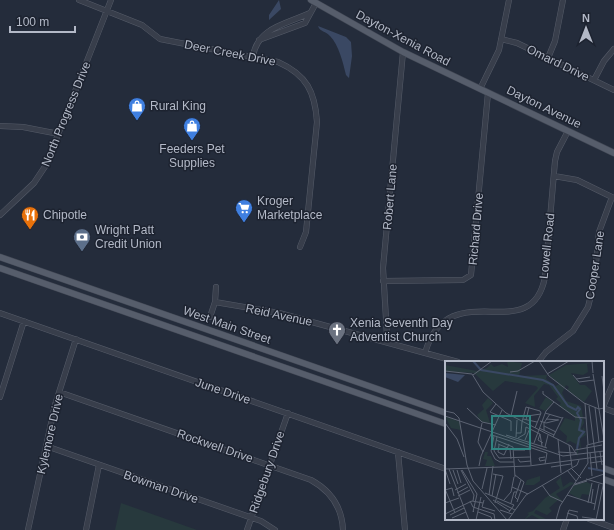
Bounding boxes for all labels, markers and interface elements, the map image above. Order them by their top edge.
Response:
street label: Dayton-Xenia Road [353,7,453,69]
scale bar [10,8,75,34]
north arrow [566,8,606,48]
text: N [582,12,590,24]
text: 100 m [16,15,49,29]
street label: Deer Creek Drive [183,37,277,69]
street label: Omard Drive [524,42,592,84]
street label: North Progress Drive [39,59,94,169]
street label: Dayton Avenue [504,83,584,131]
shop icon: Rural King [127,96,147,121]
place label: Rural King [150,99,206,113]
shop icon: Feeders Pet Supplies [182,116,202,141]
place label: Feeders Pet Supplies [159,142,225,170]
street label: Robert Lane [380,163,400,231]
street label: Richard Drive [466,192,486,266]
place label: Kroger Marketplace [257,194,323,222]
supermarket icon: Kroger Marketplace [234,198,254,223]
restaurant icon: Chipotle [20,205,40,230]
place label: Chipotle [43,208,87,222]
street label: Lowell Road [537,212,557,280]
place label: Wright Patt Credit Union [95,223,162,251]
bank icon: Wright Patt Credit Union [72,227,92,252]
street label: Cooper Lane [583,229,607,300]
street label: Reid Avenue [244,301,314,329]
street label: West Main Street [181,303,273,347]
place label: Xenia Seventh Day Adventist Church [350,316,453,344]
church icon: Xenia Seventh Day Adventist Church [327,320,347,345]
inset map [445,361,604,520]
street label: June Drive [194,375,253,407]
street label: Kylemore Drive [34,392,66,476]
street label: Rockwell Drive [175,426,255,466]
street label: Ridgebury Drive [246,429,288,515]
street label: Bowman Drive [122,468,200,506]

